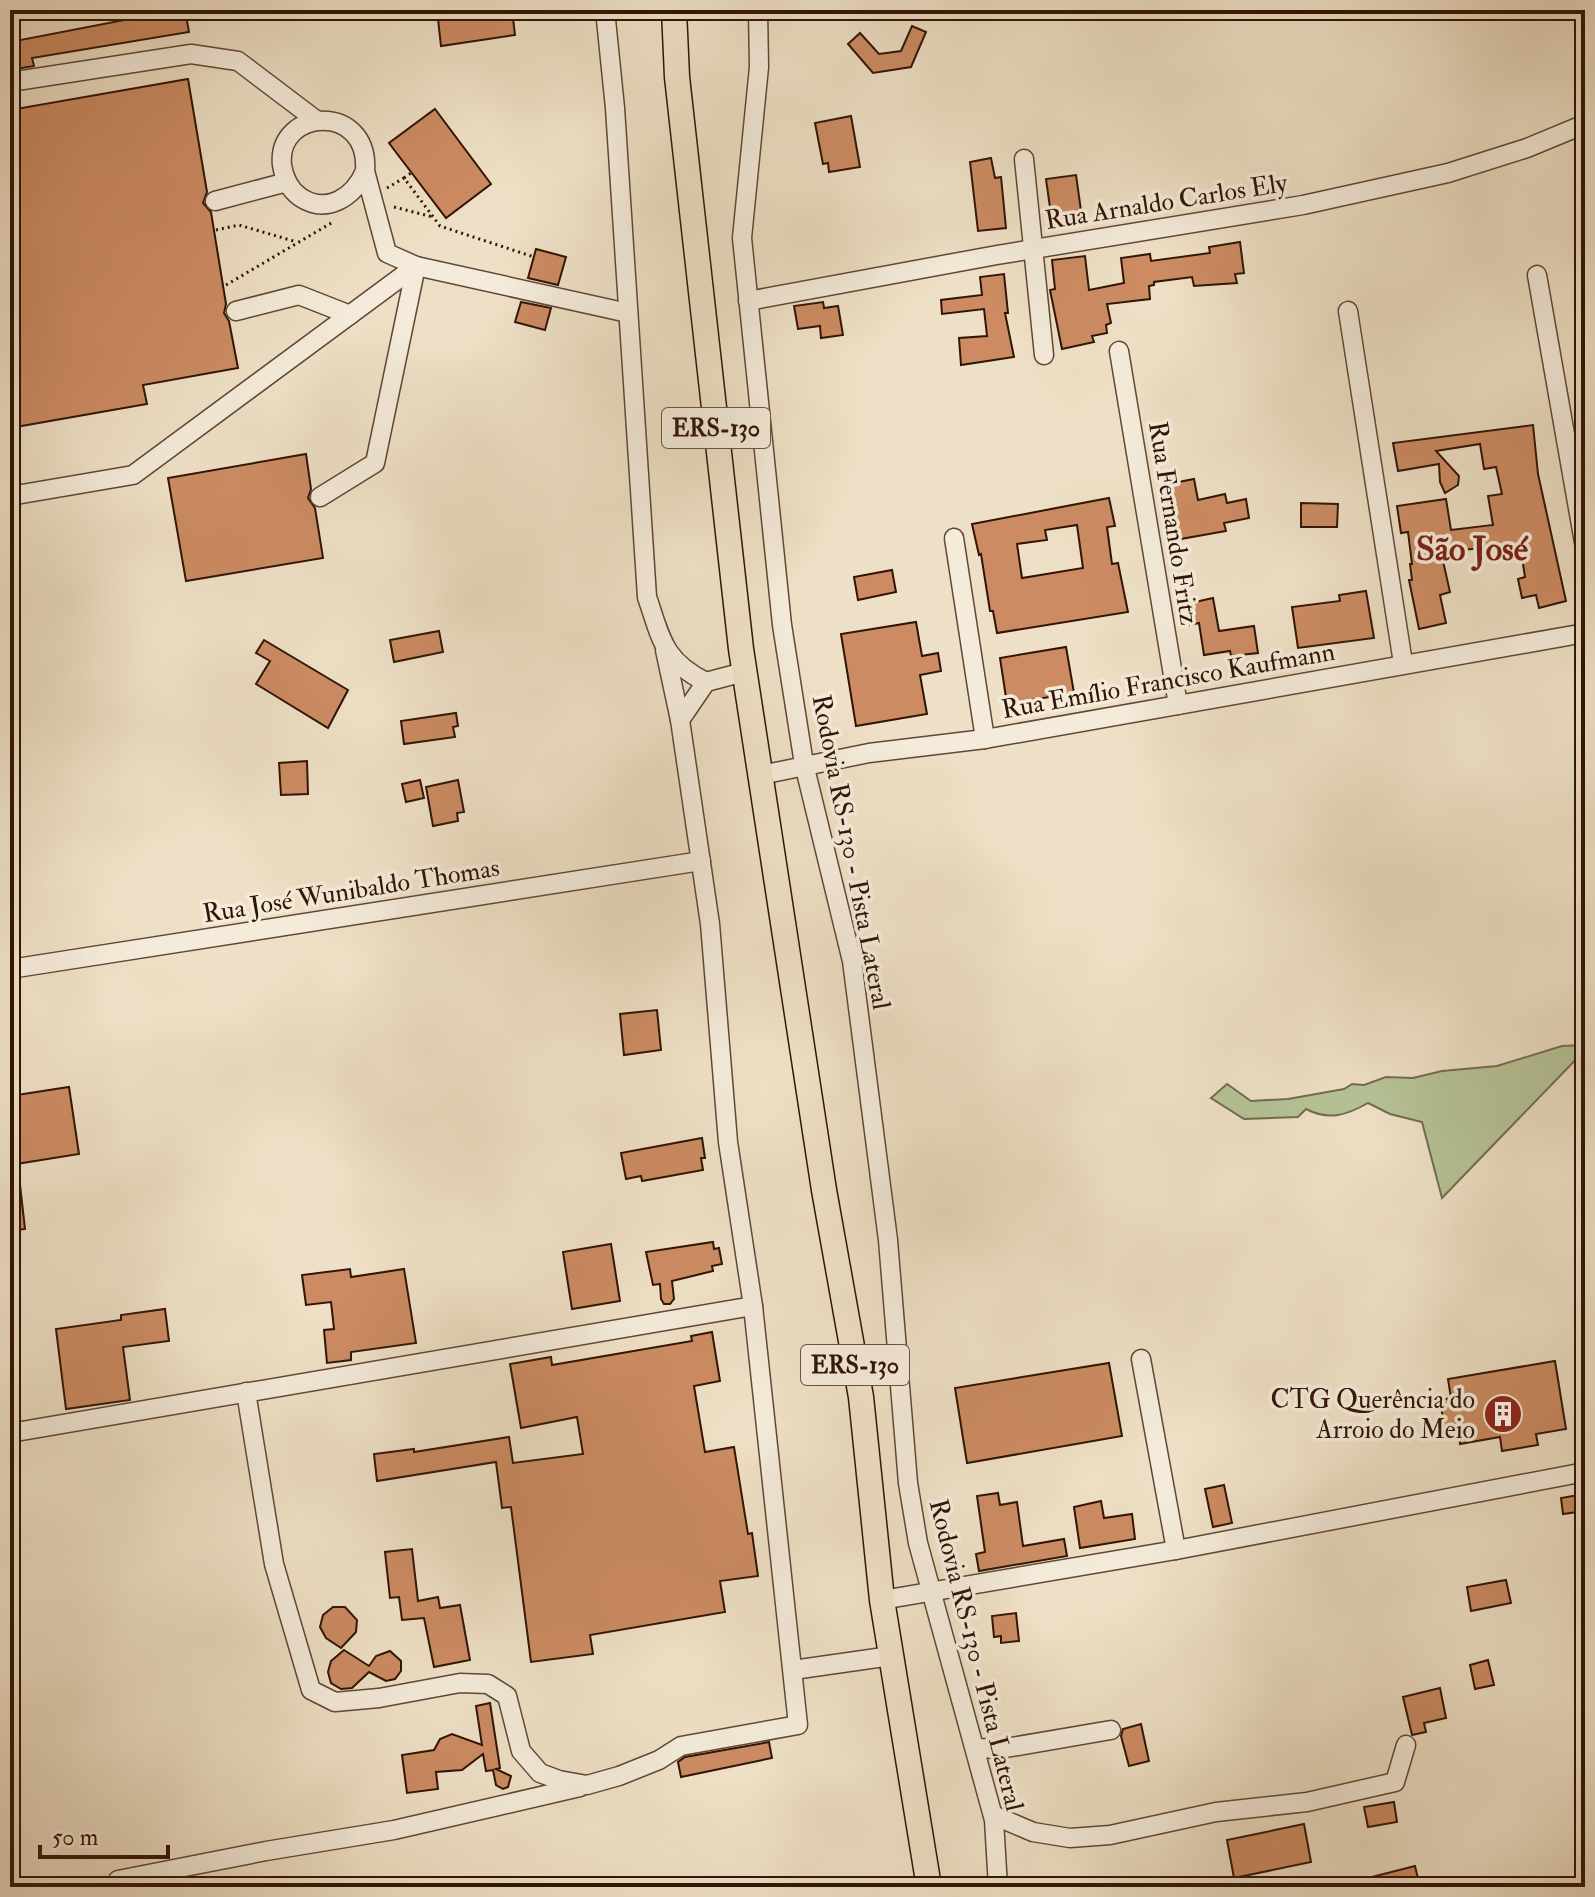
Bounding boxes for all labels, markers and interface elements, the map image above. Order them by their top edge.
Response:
street label: Rua Arnaldo Carlos Ely [1043,167,1290,237]
road number: ERS-130 [662,408,770,448]
street label: Rua Fernando Fritz [1141,419,1205,628]
district label: São José [1416,528,1529,571]
street label: Rua Emílio Francisco Kaufmann [999,636,1337,726]
street label: Rodovia RS-130 - Pista Lateral [805,692,897,1013]
street label: Rua José Wunibaldo Thomas [200,852,502,930]
road number: ERS-130 [801,1345,909,1385]
place label: CTG Querência do Arroio do Meio [1270,1384,1475,1446]
building icon: CTG Querência do Arroio do Meio [1482,1393,1524,1435]
street label: Rodovia RS-130 - Pista Lateral [922,1496,1030,1815]
scale bar [40,1809,168,1859]
text: 50 m [52,1822,99,1853]

